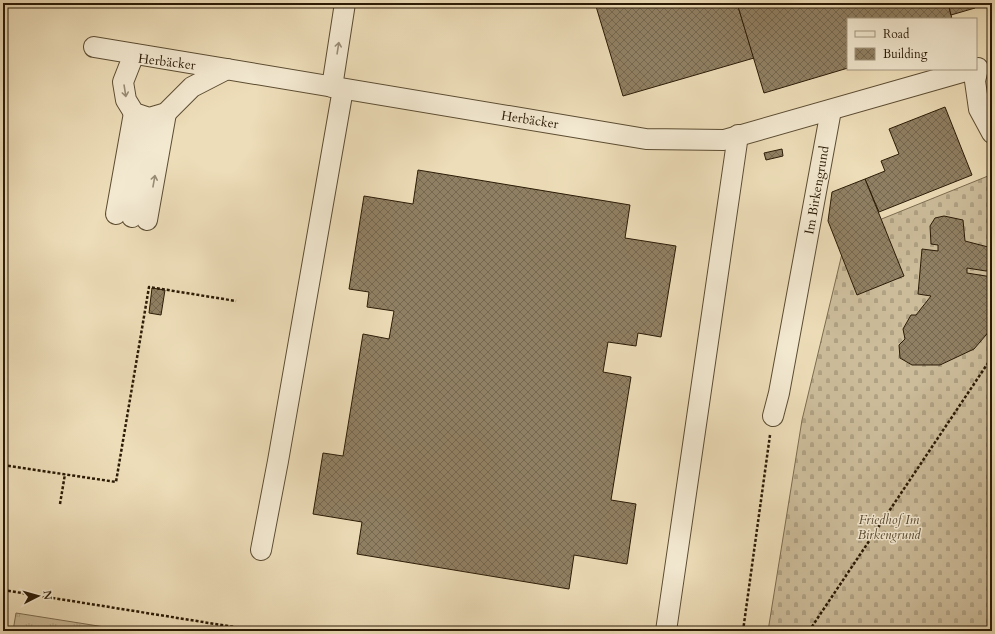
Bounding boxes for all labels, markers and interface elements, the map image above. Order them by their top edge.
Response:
legend [847,18,977,70]
text: Road [883,26,910,42]
one-way arrow [334,42,342,55]
text: Building [883,46,928,62]
street label: Herbäcker [137,50,197,74]
one-way arrow [121,84,129,97]
street label: Herbäcker [500,107,560,133]
street label: Im Birkengrund [800,144,834,236]
one-way arrow [150,175,158,188]
park label: Friedhof Im Birkengrund [857,511,921,544]
north arrow [18,576,58,616]
text: N [39,589,55,601]

